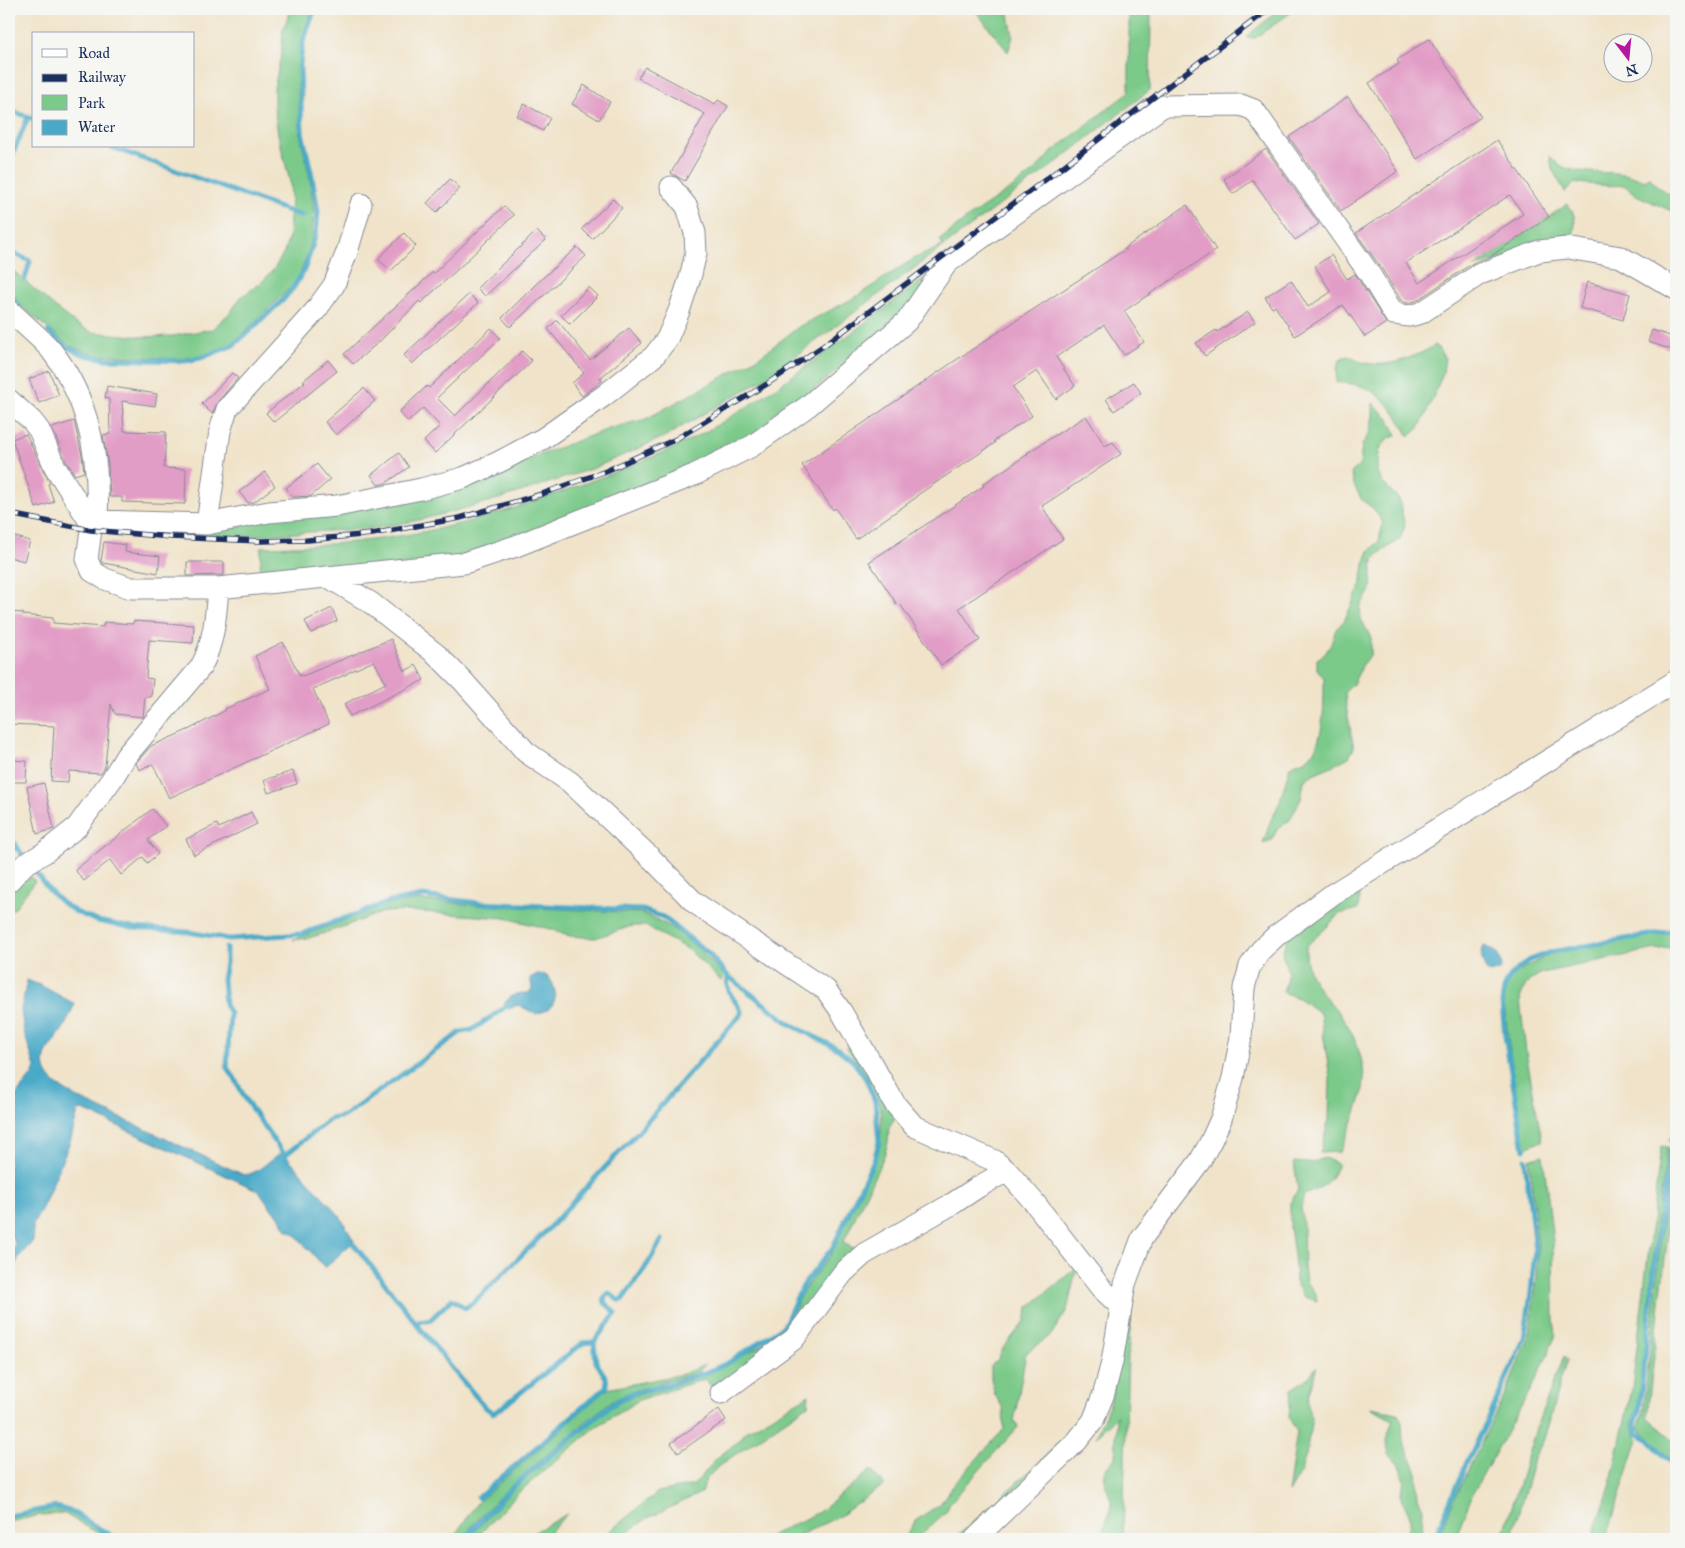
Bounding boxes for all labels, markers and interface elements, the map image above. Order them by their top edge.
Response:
legend [32,32,195,148]
north arrow [1602,32,1652,82]
text: Road [78,44,110,62]
text: N [1623,60,1639,80]
text: Railway [78,68,127,86]
text: Park [78,94,105,112]
text: Water [78,118,115,136]

